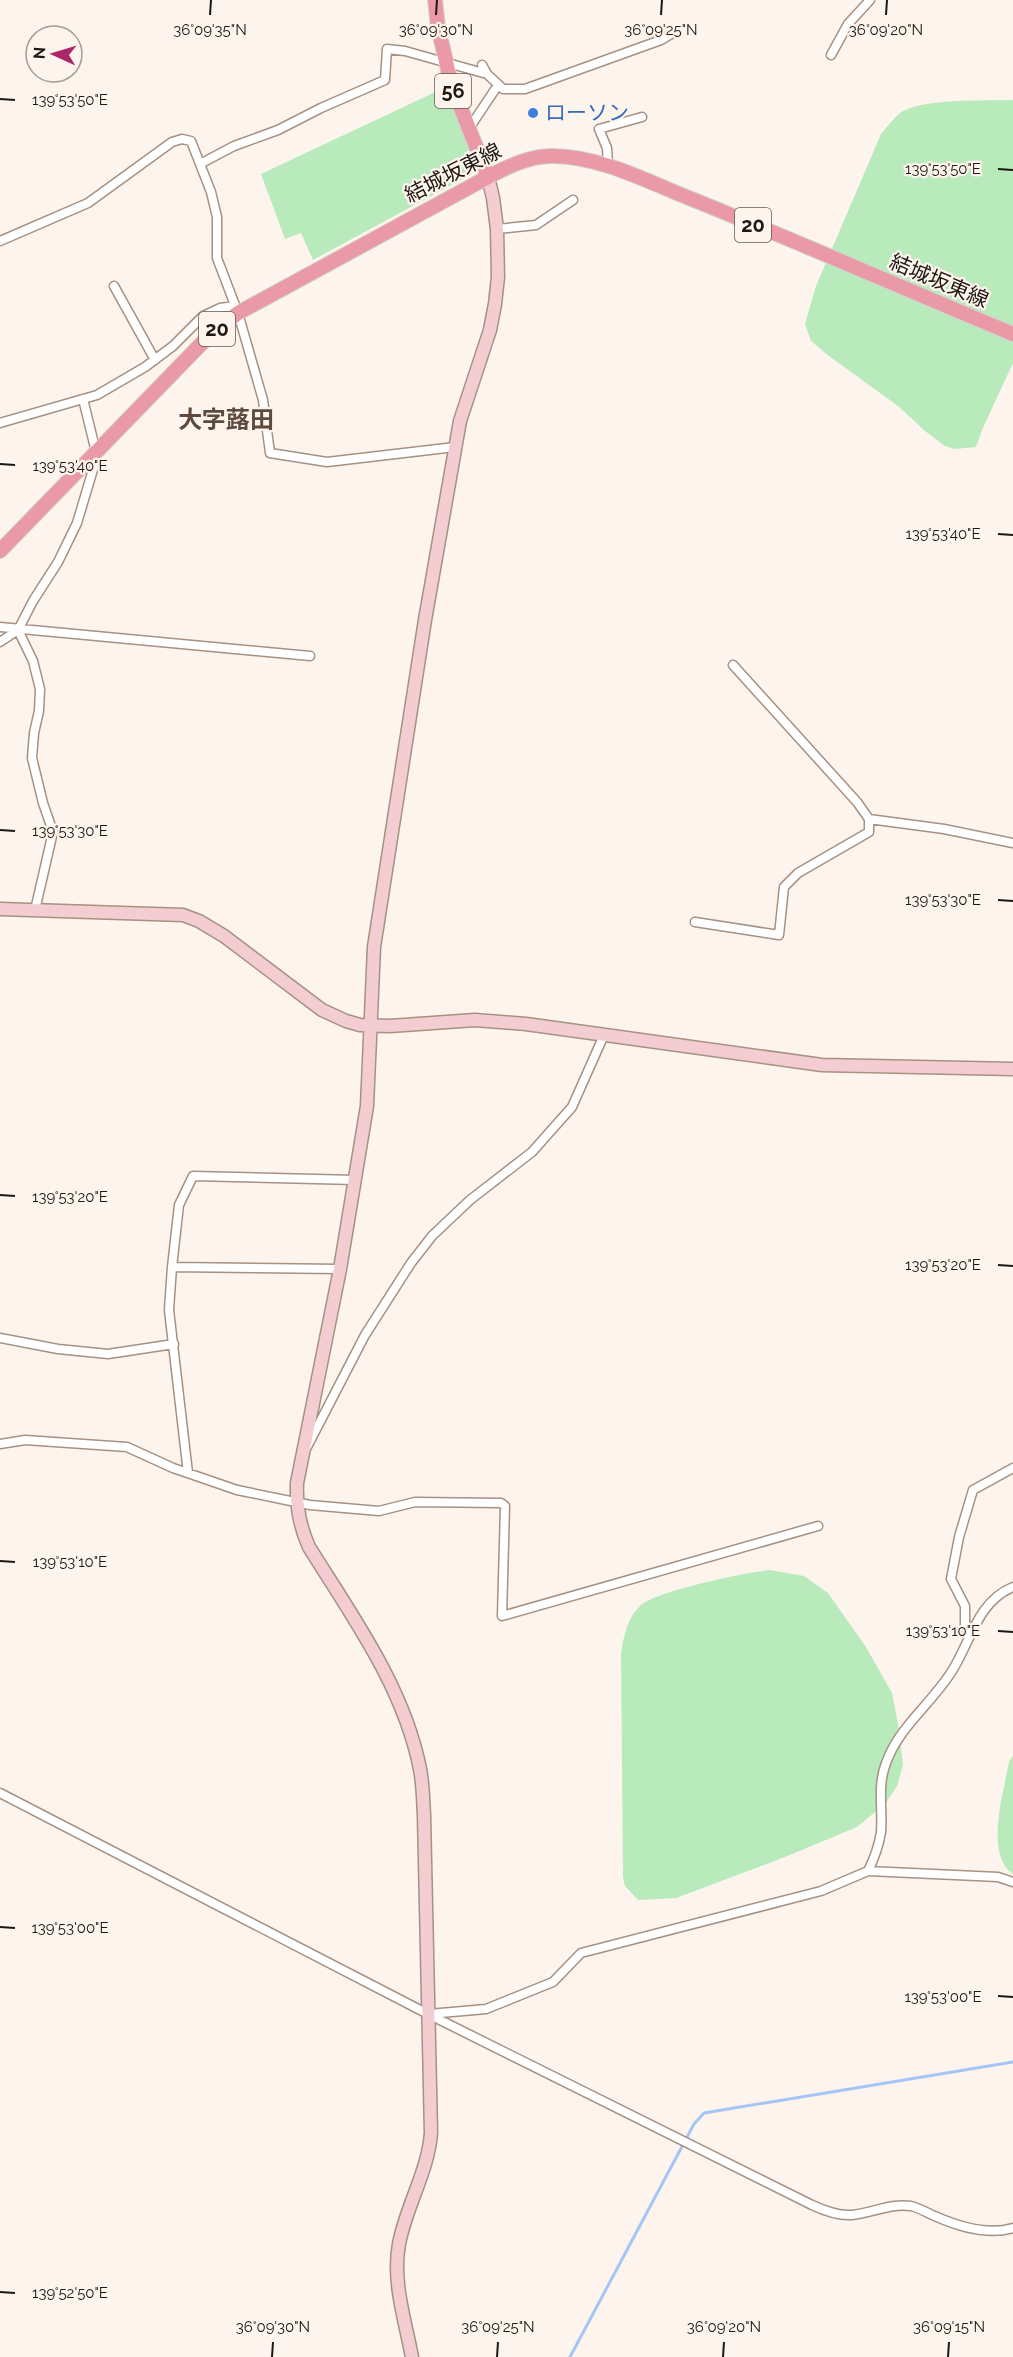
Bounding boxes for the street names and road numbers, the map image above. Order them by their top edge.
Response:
road number: 56 [435,74,471,108]
street label: 結城坂東線 [400,138,505,208]
road number: 20 [735,208,771,242]
street label: 結城坂東線 [886,249,992,313]
road number: 20 [199,312,235,346]

